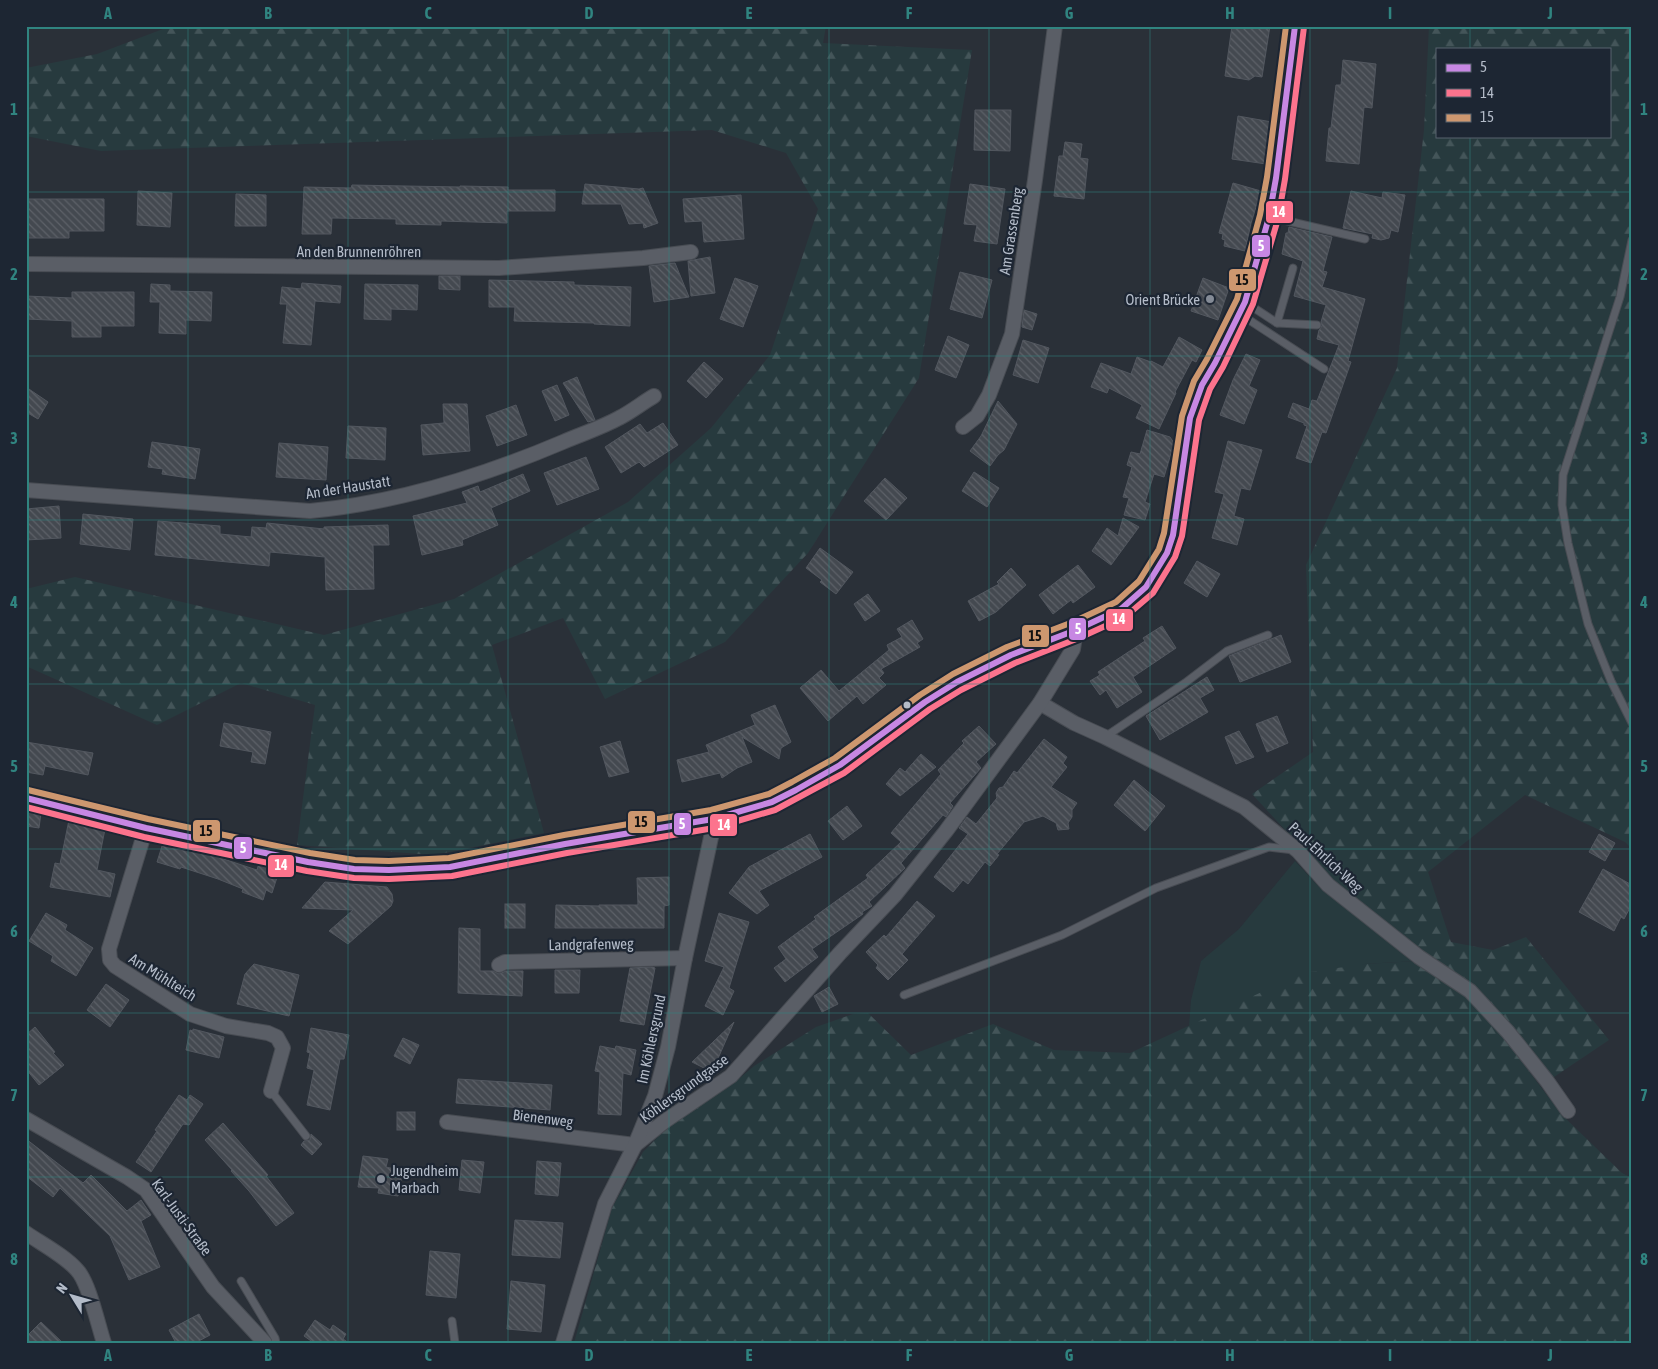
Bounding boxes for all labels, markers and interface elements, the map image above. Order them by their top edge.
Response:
text: A [103,4,112,22]
text: B [264,4,272,22]
text: C [424,4,432,22]
text: D [585,4,594,22]
text: E [746,4,753,22]
text: F [906,4,913,22]
text: G [1065,4,1074,22]
text: H [1225,4,1235,22]
text: I [1388,4,1392,22]
text: J [1546,4,1553,22]
legend [1436,48,1610,138]
text: 5 [1480,58,1487,75]
text: 14 [1480,84,1494,101]
text: 1 [10,100,18,118]
text: 1 [1640,100,1648,118]
text: 15 [1480,108,1494,125]
street label: Am Grassenberg [996,186,1026,276]
line badge: 14 [1265,200,1294,224]
text: 14 [1272,204,1286,220]
line badge: 5 [1251,234,1271,258]
text: 5 [1258,238,1265,254]
street label: An den Brunnenröhren [297,243,421,260]
text: 2 [10,265,18,283]
text: 2 [1640,265,1648,283]
line badge: 15 [1228,268,1257,292]
text: 15 [1235,272,1249,288]
place label: Orient Brücke [1125,291,1200,308]
marker: Orient Brücke [1204,293,1216,305]
text: 3 [10,429,18,447]
text: 3 [1640,429,1648,447]
street label: An der Haustatt [305,472,391,502]
text: 4 [9,593,18,611]
text: 4 [1639,593,1648,611]
line badge: 14 [1105,608,1134,632]
text: 14 [1112,611,1126,627]
line badge: 5 [1068,617,1087,641]
text: 5 [1075,621,1082,637]
line badge: 15 [1021,624,1050,648]
text: 15 [1028,628,1042,644]
unlabelled marker [902,700,912,710]
text: 5 [10,757,18,775]
text: 5 [1640,757,1648,775]
line badge: 15 [627,810,656,834]
line badge: 5 [673,812,692,836]
line badge: 14 [709,813,738,837]
text: 15 [634,814,648,830]
text: 5 [679,816,686,832]
text: 14 [717,817,731,833]
street label: Paul-Ehrlich-Weg [1286,818,1367,896]
line badge: 15 [192,819,221,843]
text: 15 [199,823,213,839]
line badge: 5 [233,836,253,860]
text: 5 [240,840,247,856]
line badge: 14 [267,854,295,878]
text: 14 [274,857,288,873]
text: 6 [10,922,18,940]
text: 6 [1640,922,1648,940]
street label: Landgrafenweg [548,935,634,953]
street label: Am Mühlteich [126,950,200,1004]
street label: Im Köhlersgrund [633,993,669,1085]
street label: Köhlersgrundgasse [637,1050,732,1126]
text: 7 [10,1086,18,1104]
text: 7 [1640,1086,1648,1104]
street label: Bienenweg [512,1106,575,1130]
place label: Jugendheim Marbach [391,1162,459,1196]
marker: Jugendheim Marbach [375,1173,387,1185]
street label: Karl-Justi-Straße [148,1175,216,1259]
text: 8 [10,1250,18,1268]
text: 8 [1640,1250,1648,1268]
north arrow [48,1272,98,1322]
text: N [53,1280,70,1296]
text: A [103,1346,112,1364]
text: B [264,1346,272,1364]
text: C [424,1346,432,1364]
text: D [585,1346,594,1364]
text: E [746,1346,753,1364]
text: F [906,1346,913,1364]
text: G [1065,1346,1074,1364]
text: H [1225,1346,1235,1364]
text: I [1388,1346,1392,1364]
text: J [1546,1346,1553,1364]

